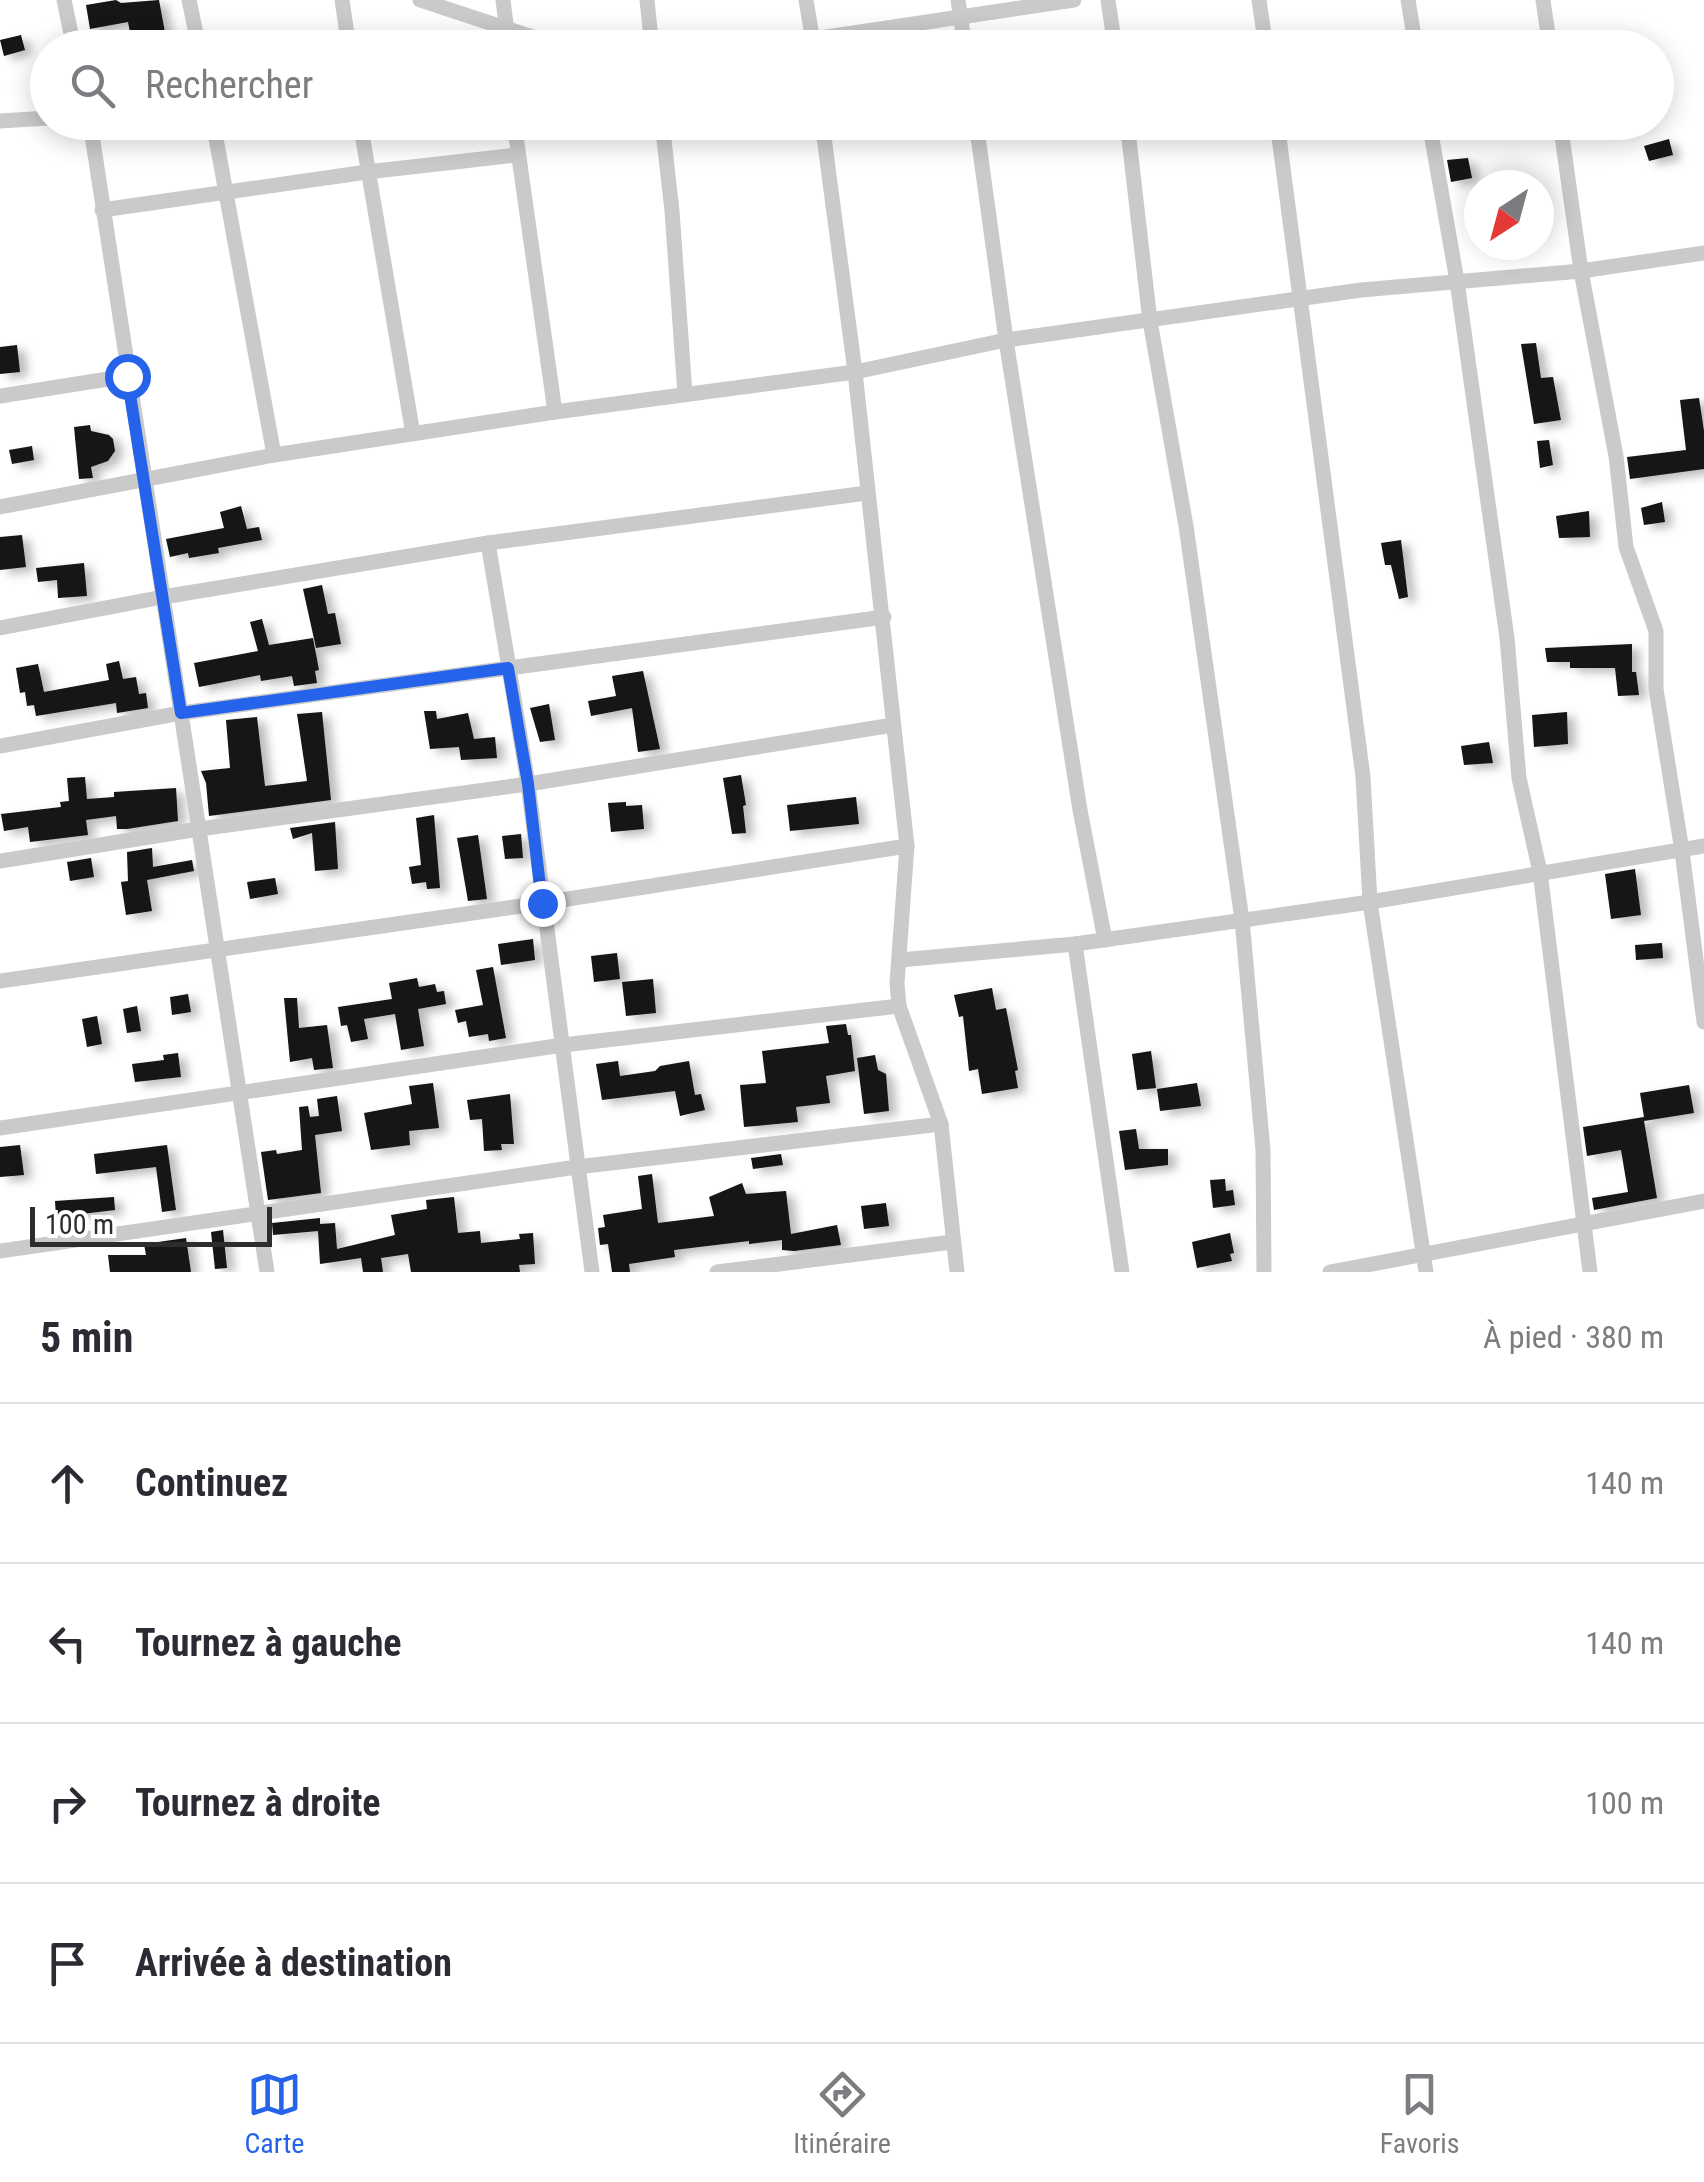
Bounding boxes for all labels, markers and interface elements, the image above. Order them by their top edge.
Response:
search box [30,30,1674,140]
icon: search [65,58,120,113]
text: Rechercher [145,63,313,107]
north arrow [1464,170,1554,260]
route start [105,354,151,400]
route end [520,881,566,927]
scale bar [30,1202,272,1246]
text: 100 m [45,1208,114,1241]
text: 5 min [40,1313,133,1362]
text: À pied · 380 m [1483,1318,1664,1356]
icon: ahead [40,1456,95,1511]
text: Continuez [135,1461,288,1505]
text: 140 m [1585,1464,1664,1502]
icon: left [40,1616,95,1671]
text: Tournez à gauche [135,1621,402,1665]
text: 140 m [1585,1624,1664,1662]
icon: right [40,1776,95,1831]
text: Tournez à droite [135,1781,381,1825]
text: 100 m [1585,1784,1664,1822]
icon: arrive [40,1936,95,1991]
text: Arrivée à destination [135,1941,452,1985]
tab: Carte [244,2067,304,2160]
tab: Itinéraire [793,2067,891,2160]
tab: Favoris [1380,2067,1460,2160]

